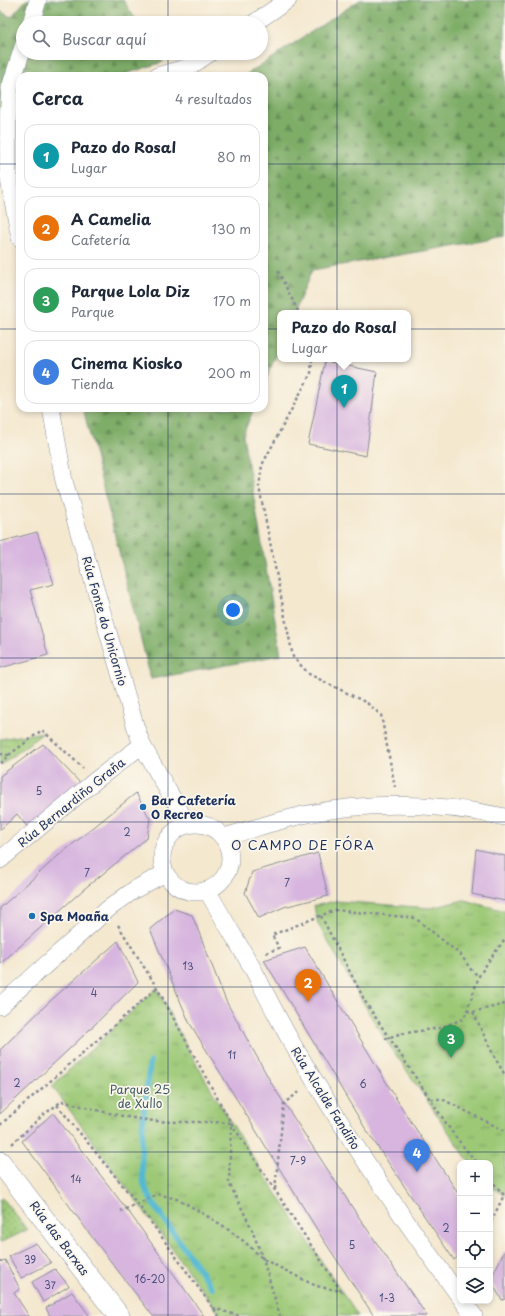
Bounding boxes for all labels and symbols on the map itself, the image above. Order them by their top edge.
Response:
pin: 1 [331,375,357,408]
street label: Rúa Fonte do Unicornio [78,554,132,688]
your location [223,600,243,620]
street label: Rúa Bernardiño Graña [13,753,129,851]
house number: 5 [36,783,42,798]
place label: Bar Cafetería O Recreo [151,791,236,823]
marker: Bar Cafetería O Recreo [138,802,148,812]
house number: 2 [123,824,131,839]
district label: O CAMPO DE FÓRA [231,835,375,854]
house number: 7 [84,865,90,880]
house number: 7 [284,875,290,890]
place label: Spa Moaña [40,907,110,925]
marker: Spa Moaña [27,911,37,921]
house number: 13 [182,958,194,973]
pin: 2 [295,969,321,1002]
house number: 4 [91,985,98,1000]
pin: 3 [438,1025,464,1058]
street label: Rúa Alcalde Fandiño [287,1043,365,1153]
house number: 11 [228,1047,236,1062]
house number: 2 [13,1075,21,1090]
house number: 6 [359,1076,367,1091]
park label: Parque 25 de Xullo [110,1080,170,1112]
pin: 4 [404,1139,430,1172]
house number: 7-9 [290,1153,306,1168]
house number: 14 [70,1171,82,1186]
street label: Rúa das Barxas [26,1197,94,1280]
house number: 2 [442,1220,450,1235]
house number: 5 [349,1237,355,1252]
house number: 39 [24,1252,36,1267]
house number: 16-20 [135,1271,165,1286]
house number: 37 [44,1277,57,1292]
house number: 1-3 [379,1290,395,1305]

